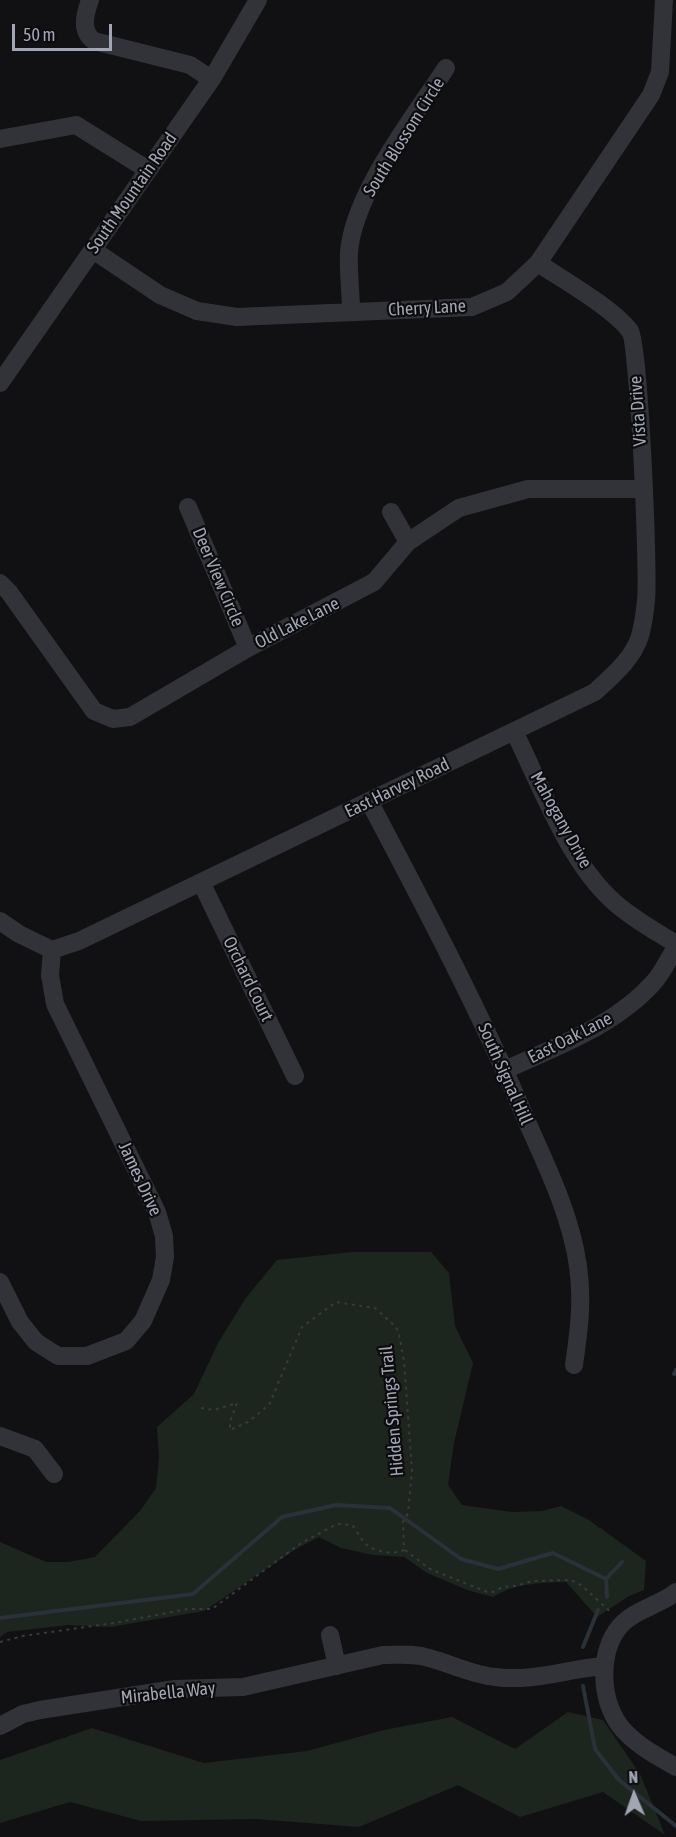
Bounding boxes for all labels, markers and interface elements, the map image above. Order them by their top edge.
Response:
scale bar [15,12,116,50]
text: 50 m [23,24,55,45]
street label: South Blossom Circle [359,74,449,200]
street label: South Mountain Road [82,129,182,257]
street label: Cherry Lane [388,295,466,321]
street label: Vista Drive [625,375,651,447]
street label: Deer View Circle [187,524,249,630]
street label: Old Lake Lane [251,593,343,653]
street label: East Harvey Road [341,753,453,823]
street label: Mahogany Drive [526,768,596,872]
street label: Orchard Court [218,933,278,1025]
street label: East Oak Lane [524,1008,616,1068]
street label: South Signal Hill [473,1020,537,1128]
street label: James Drive [114,1139,166,1219]
street label: Hidden Springs Trail [376,1345,408,1477]
street label: Mirabella Way [120,1677,216,1709]
north arrow [604,1765,664,1825]
text: N [628,1768,638,1786]

